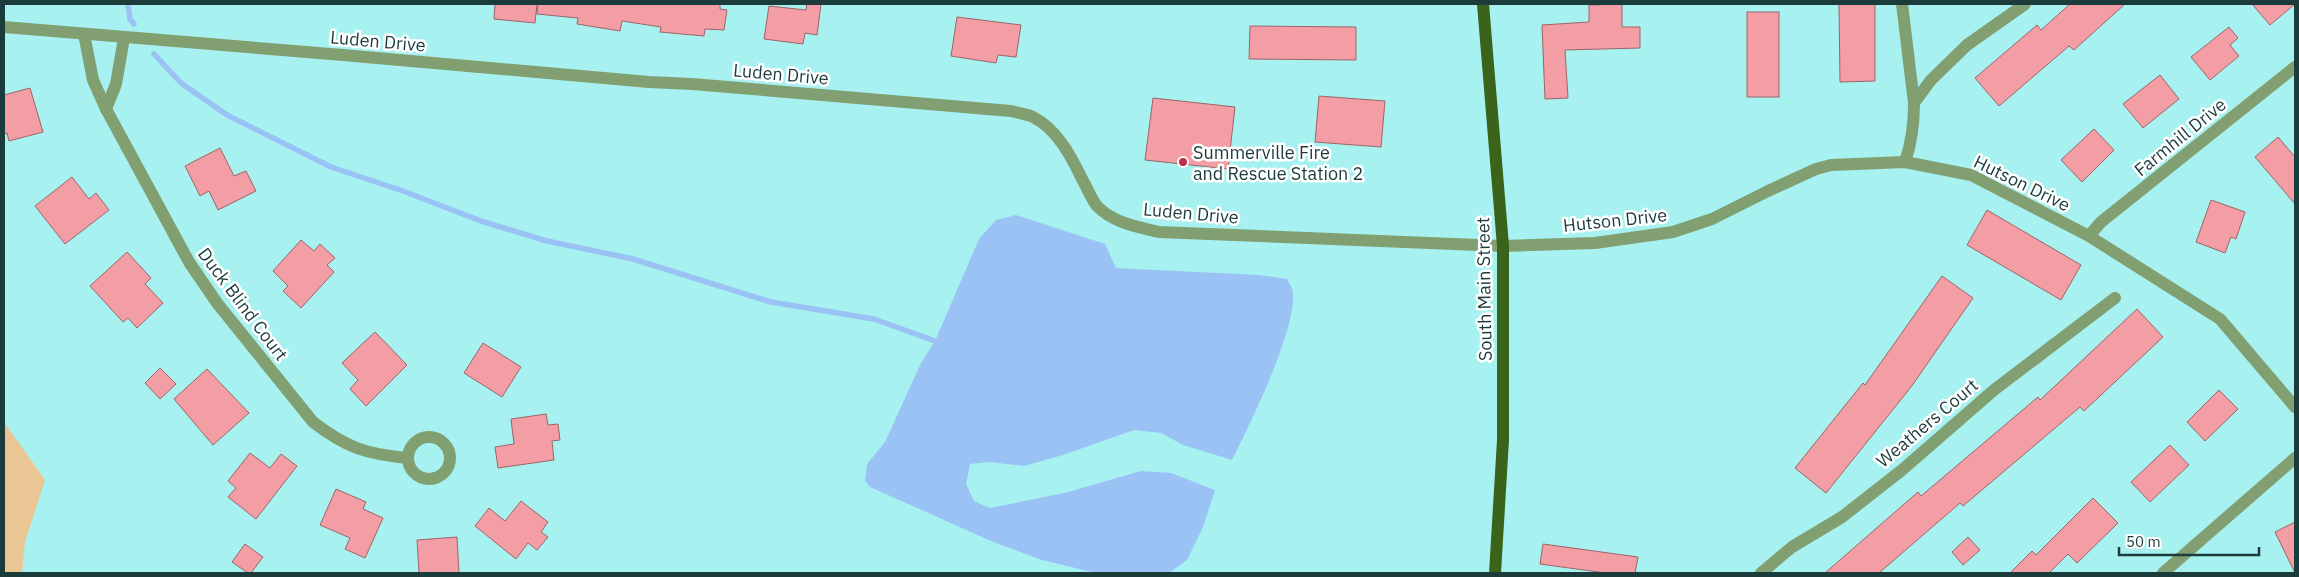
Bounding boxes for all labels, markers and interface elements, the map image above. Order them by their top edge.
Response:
street label: Luden Drive [329,25,427,57]
street label: Luden Drive [732,58,830,90]
street label: Farmhill Drive [2129,93,2231,181]
place label: Summerville Fire and Rescue Station 2 [1193,141,1363,185]
street label: Hutson Drive [1970,150,2074,216]
marker: Summerville Fire and Rescue Station 2 [1177,156,1189,168]
street label: Luden Drive [1142,197,1240,229]
street label: Hutson Drive [1562,203,1668,237]
street label: South Main Street [1471,217,1497,361]
street label: Duck Blind Court [193,243,293,365]
street label: Weathers Court [1871,374,1983,472]
scale bar [2119,524,2259,556]
text: 50 m [2126,532,2161,551]

